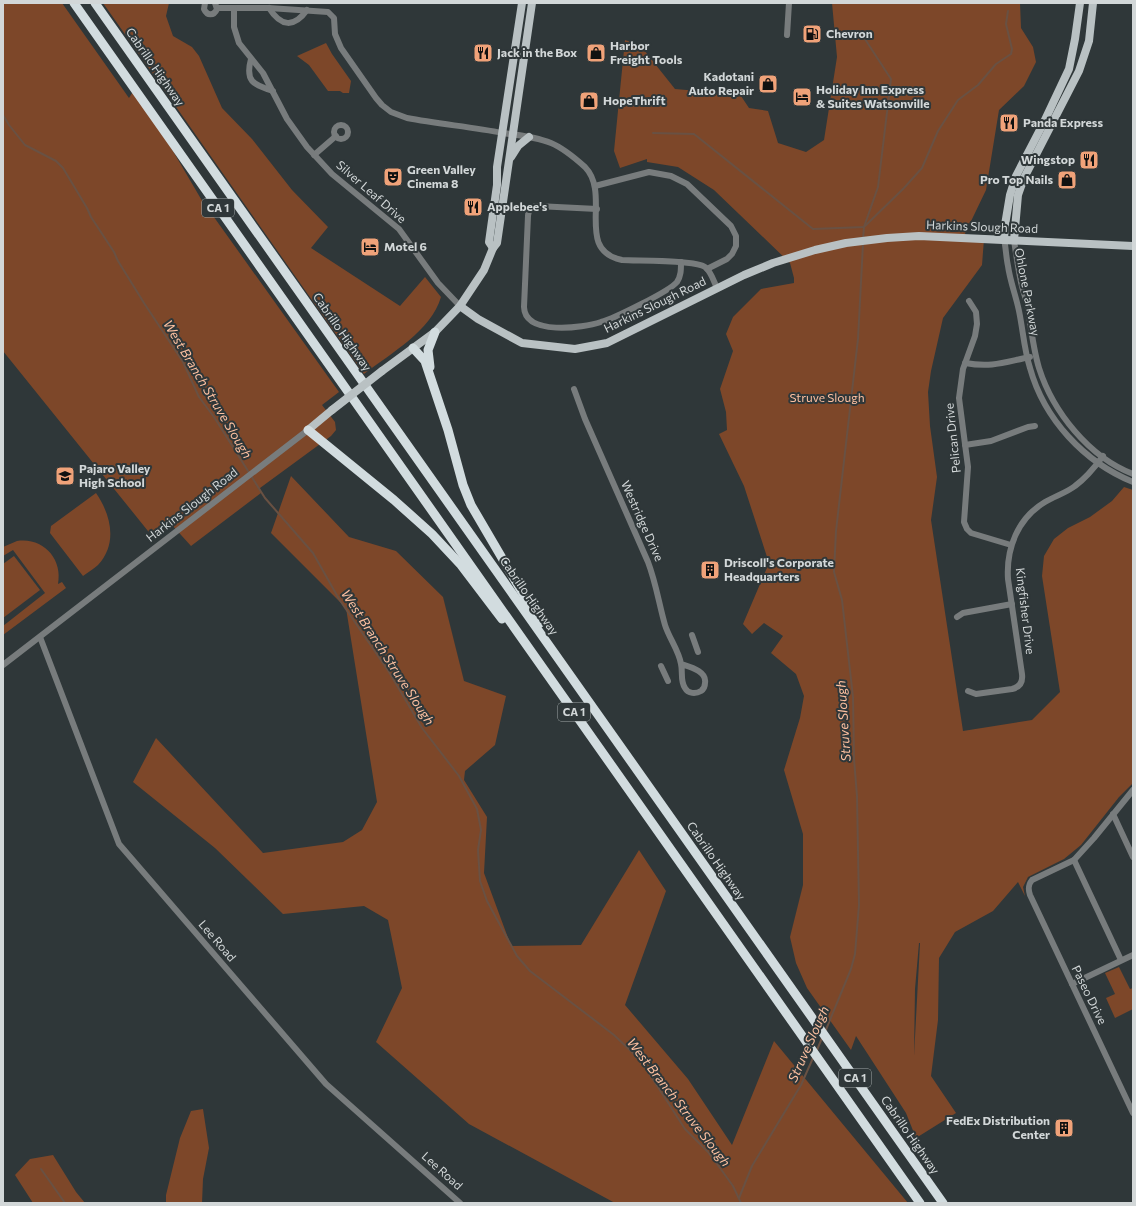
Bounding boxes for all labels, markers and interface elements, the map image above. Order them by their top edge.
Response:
fuel station icon: Chevron [801,23,823,45]
street label: Cabrillo Highway [124,25,188,108]
place label: Chevron [826,26,873,40]
place label: Harbor Freight Tools [610,38,683,66]
restaurant icon: Jack in the Box [472,42,494,64]
shop icon: Harbor Freight Tools [585,42,607,64]
place label: Jack in the Box [497,45,577,60]
place label: Kadotani Auto Repair [688,69,754,97]
shop icon: Kadotani Auto Repair [757,73,779,95]
place label: Holiday Inn Express & Suites Watsonville [816,82,930,110]
hotel icon: Holiday Inn Express & Suites Watsonville [791,86,813,108]
shop icon: HopeThrift [578,90,600,112]
place label: HopeThrift [603,93,666,107]
restaurant icon: Panda Express [998,112,1020,134]
place label: Panda Express [1023,115,1103,129]
restaurant icon: Wingstop [1078,149,1100,171]
place label: Wingstop [1021,152,1075,166]
street label: Silver Leaf Drive [334,157,409,225]
place label: Green Valley Cinema 8 [407,162,476,190]
theatre icon: Green Valley Cinema 8 [382,166,404,188]
shop icon: Pro Top Nails [1056,169,1078,191]
place label: Pro Top Nails [980,172,1053,186]
restaurant icon: Applebee's [462,196,484,218]
road number: CA 1 [202,199,234,217]
place label: Applebee's [487,199,548,213]
street label: Harkins Slough Road [926,217,1038,235]
hotel icon: Motel 6 [359,236,381,258]
place label: Motel 6 [384,239,427,253]
street label: Ohlone Parkway [1013,247,1043,337]
street label: Harkins Slough Road [601,273,708,335]
street label: Cabrillo Highway [311,290,375,373]
water label: West Branch Struve Slough [160,317,256,461]
park label: Struve Slough [789,390,865,404]
street label: Pelican Drive [941,402,963,474]
place label: Pajaro Valley High School [79,461,151,489]
street label: Harkins Slough Road [143,464,240,544]
school or university icon: Pajaro Valley High School [54,465,76,487]
street label: Westridge Drive [619,478,667,563]
street label: Cabrillo Highway [498,554,562,637]
place label: Driscoll's Corporate Headquarters [724,555,834,583]
building icon: Driscoll's Corporate Headquarters [699,559,721,581]
street label: Kingfisher Drive [1014,567,1038,655]
water label: West Branch Struve Slough [338,586,438,728]
water label: Struve Slough [832,680,854,762]
road number: CA 1 [558,703,590,721]
street label: Cabrillo Highway [685,819,749,902]
street label: Lee Road [196,917,239,964]
street label: Paseo Drive [1070,963,1110,1026]
water label: Struve Slough [784,1003,832,1085]
water label: West Branch Struve Slough [624,1035,734,1169]
road number: CA 1 [839,1069,871,1087]
street label: Cabrillo Highway [879,1093,943,1176]
place label: FedEx Distribution Center [946,1113,1050,1141]
building icon: FedEx Distribution Center [1053,1117,1075,1139]
street label: Lee Road [419,1148,466,1192]

